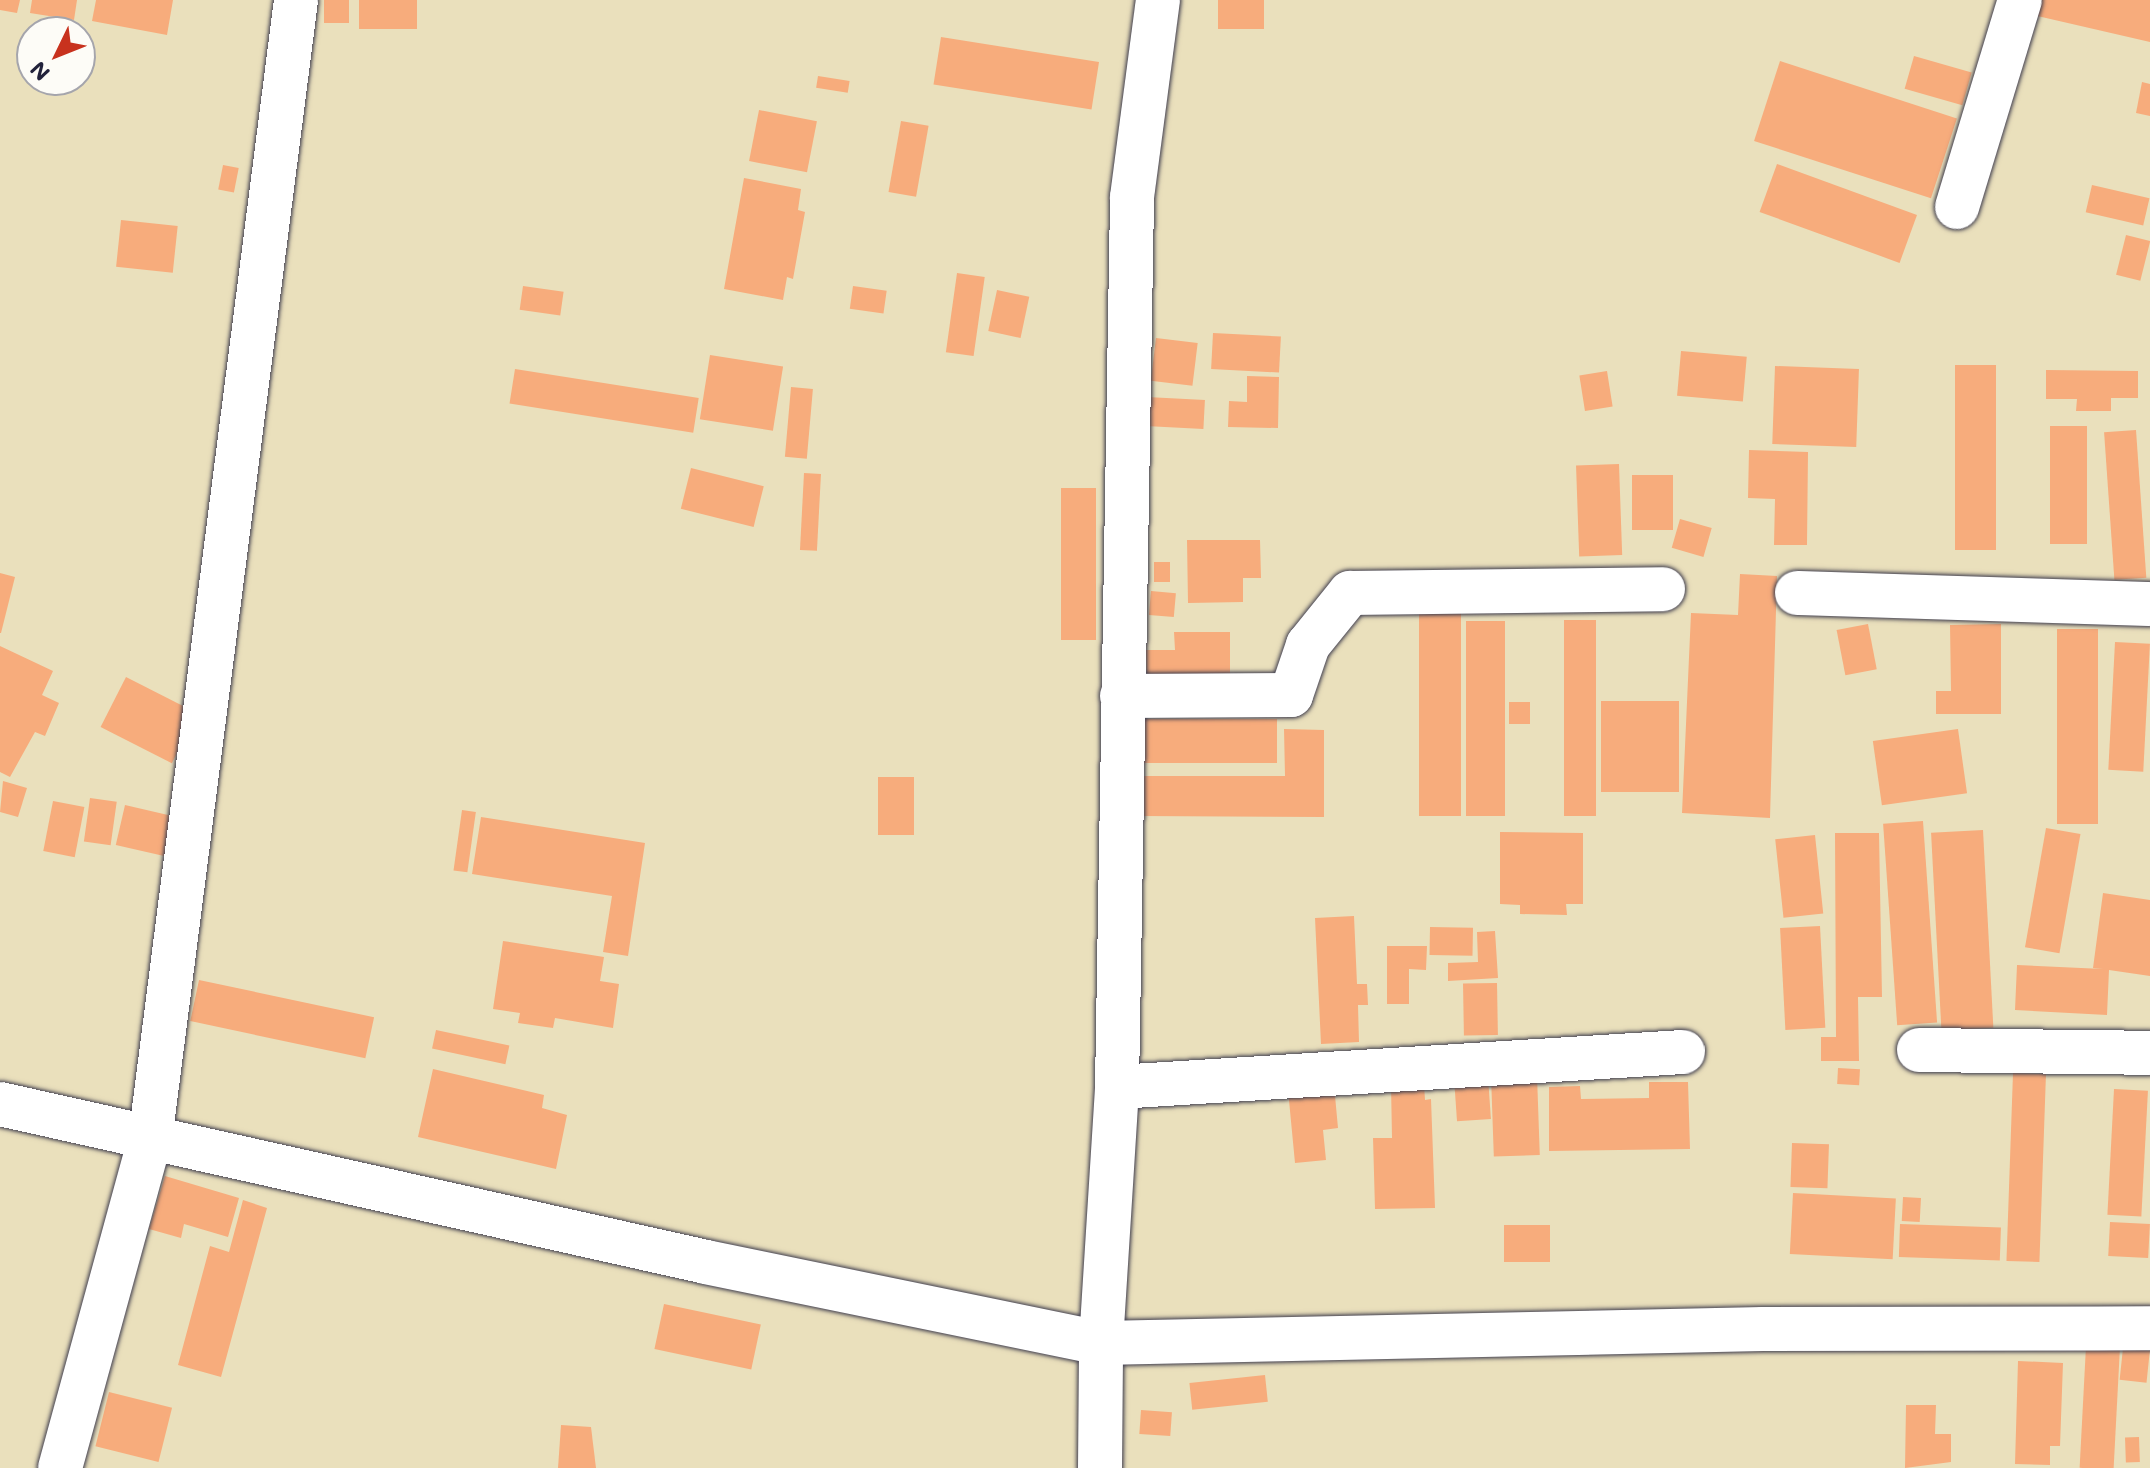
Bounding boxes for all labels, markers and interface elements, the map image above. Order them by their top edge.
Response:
north arrow [16,16,96,96]
text: N [23,55,56,87]

